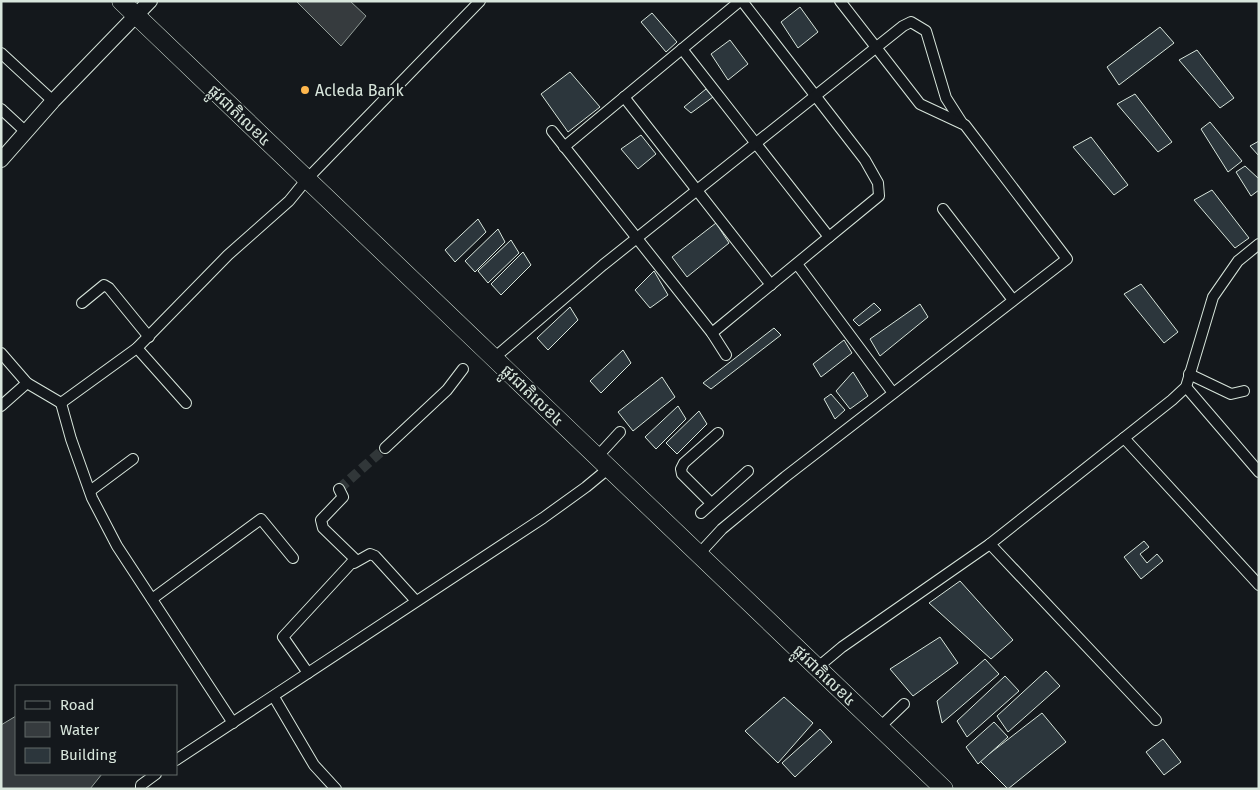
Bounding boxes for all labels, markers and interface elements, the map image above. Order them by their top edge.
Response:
street label: ផ្លូវជាតិលេខ៤ [201,81,275,153]
place label: Acleda Bank [315,81,404,100]
marker: Acleda Bank [299,84,311,96]
street label: ផ្លូវជាតិលេខ៤ [494,361,568,433]
street label: ផ្លូវជាតិលេខ៤ [786,641,860,713]
legend [15,685,178,775]
text: Road [60,696,95,714]
text: Water [60,721,99,739]
text: Building [60,746,116,764]

